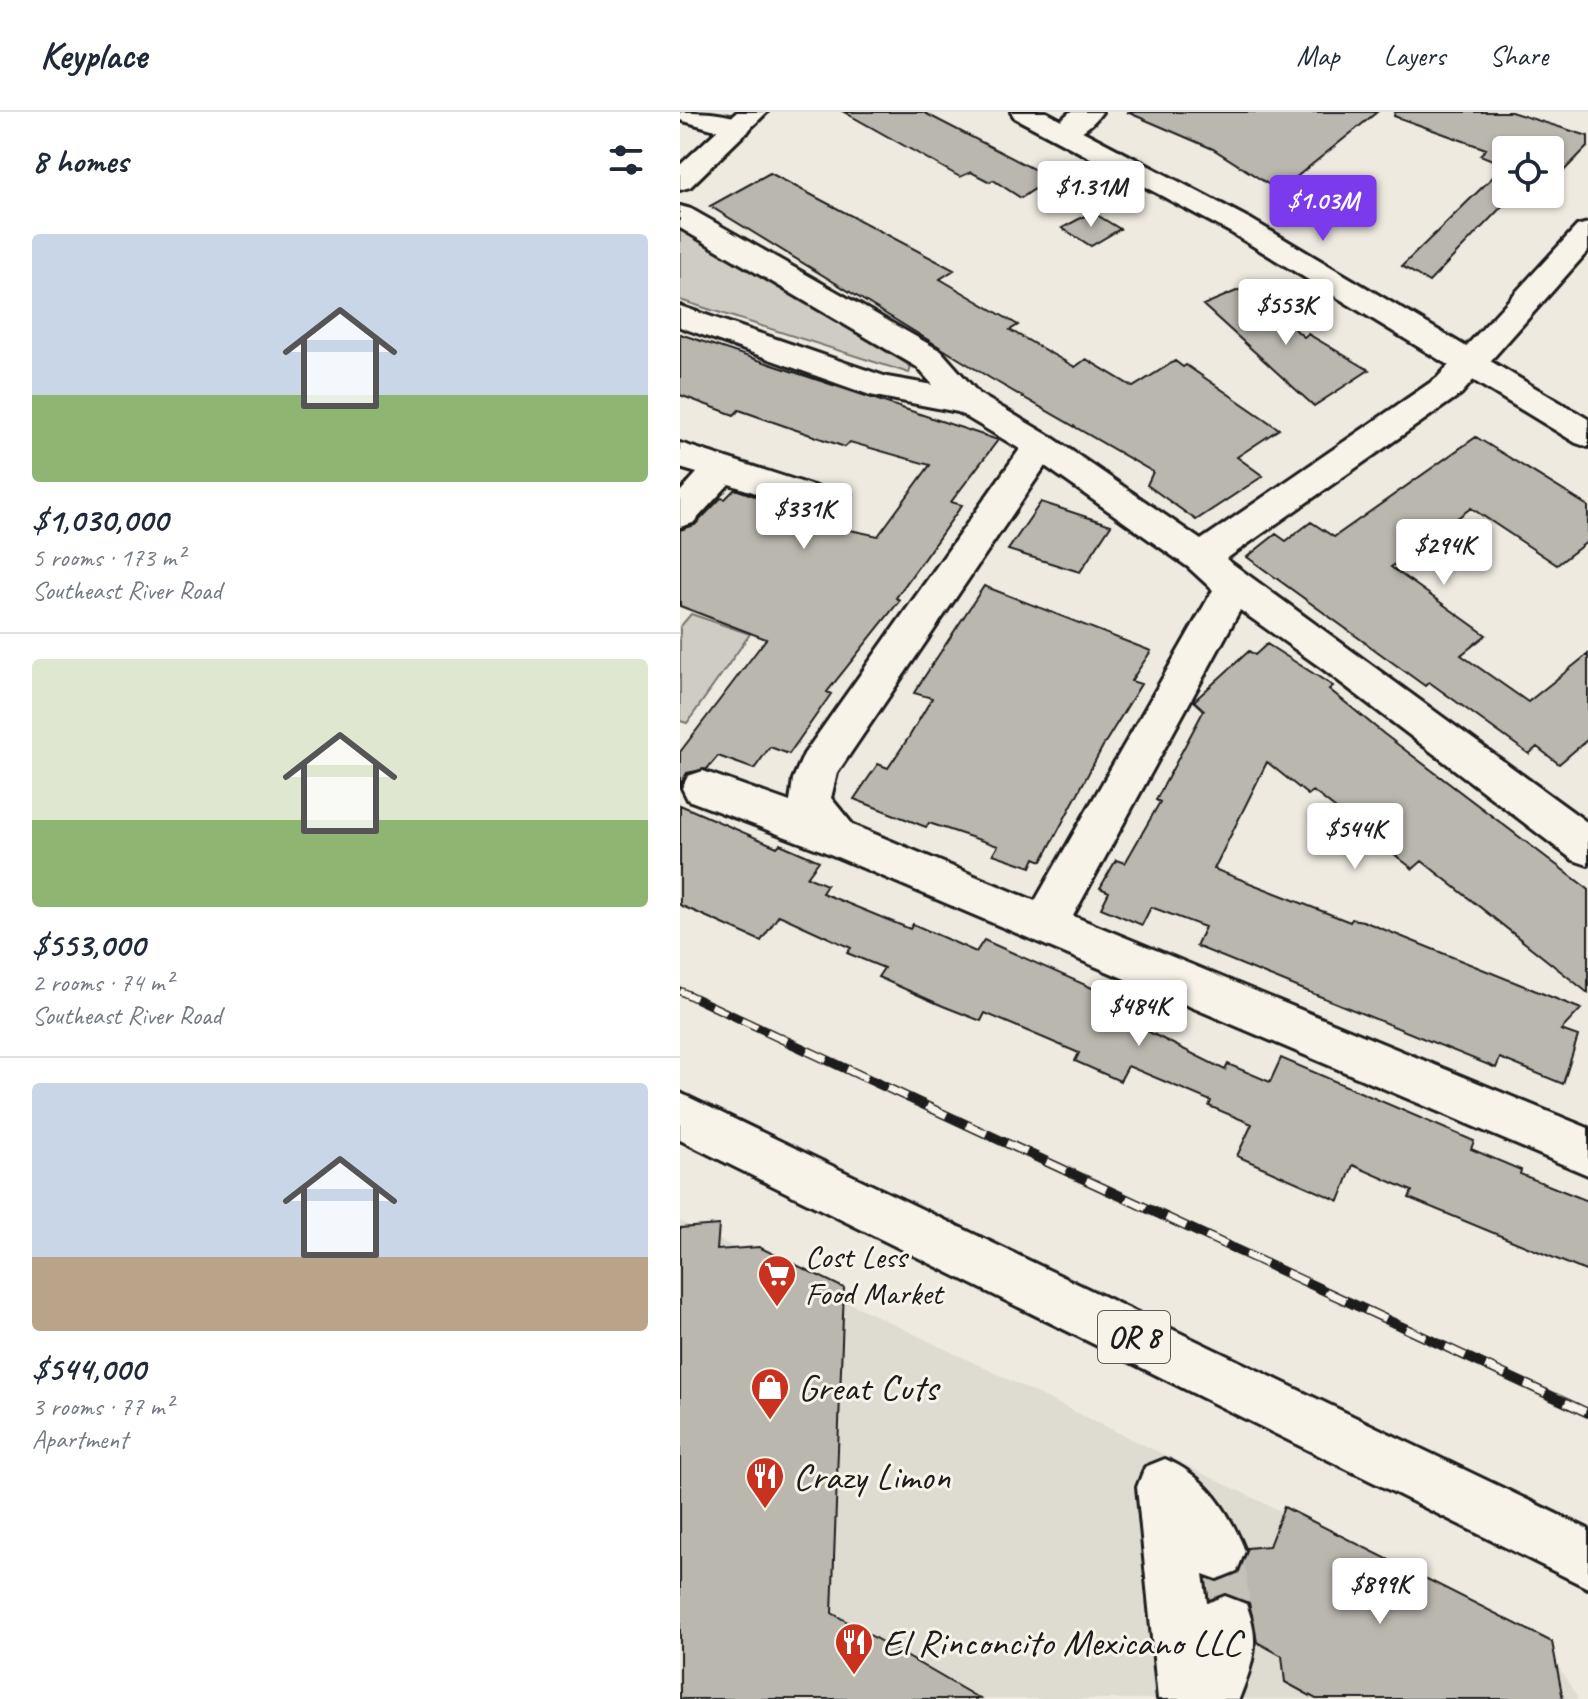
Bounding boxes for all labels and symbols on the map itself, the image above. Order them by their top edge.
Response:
pin: $1.31M [1026,161,1156,229]
pin: $1.03M [1258,175,1388,243]
pin: $553K [1230,279,1342,347]
pin: $331K [748,483,860,551]
pin: $294K [1388,519,1500,587]
pin: $544K [1299,803,1411,871]
pin: $484K [1083,980,1195,1048]
place label: Cost Less Food Market [805,1236,946,1314]
supermarket icon: Cost Less Food Market [756,1253,798,1308]
road number: OR 8 [1098,1311,1170,1363]
place label: Great Cuts [798,1364,942,1411]
shop icon: Great Cuts [749,1366,791,1421]
place label: Crazy Limon [793,1453,951,1500]
restaurant icon: Crazy Limon [744,1455,786,1510]
pin: $899K [1324,1558,1436,1626]
place label: El Rinconcito Mexicano LLC [882,1619,1246,1666]
restaurant icon: El Rinconcito Mexicano LLC [833,1621,875,1676]

